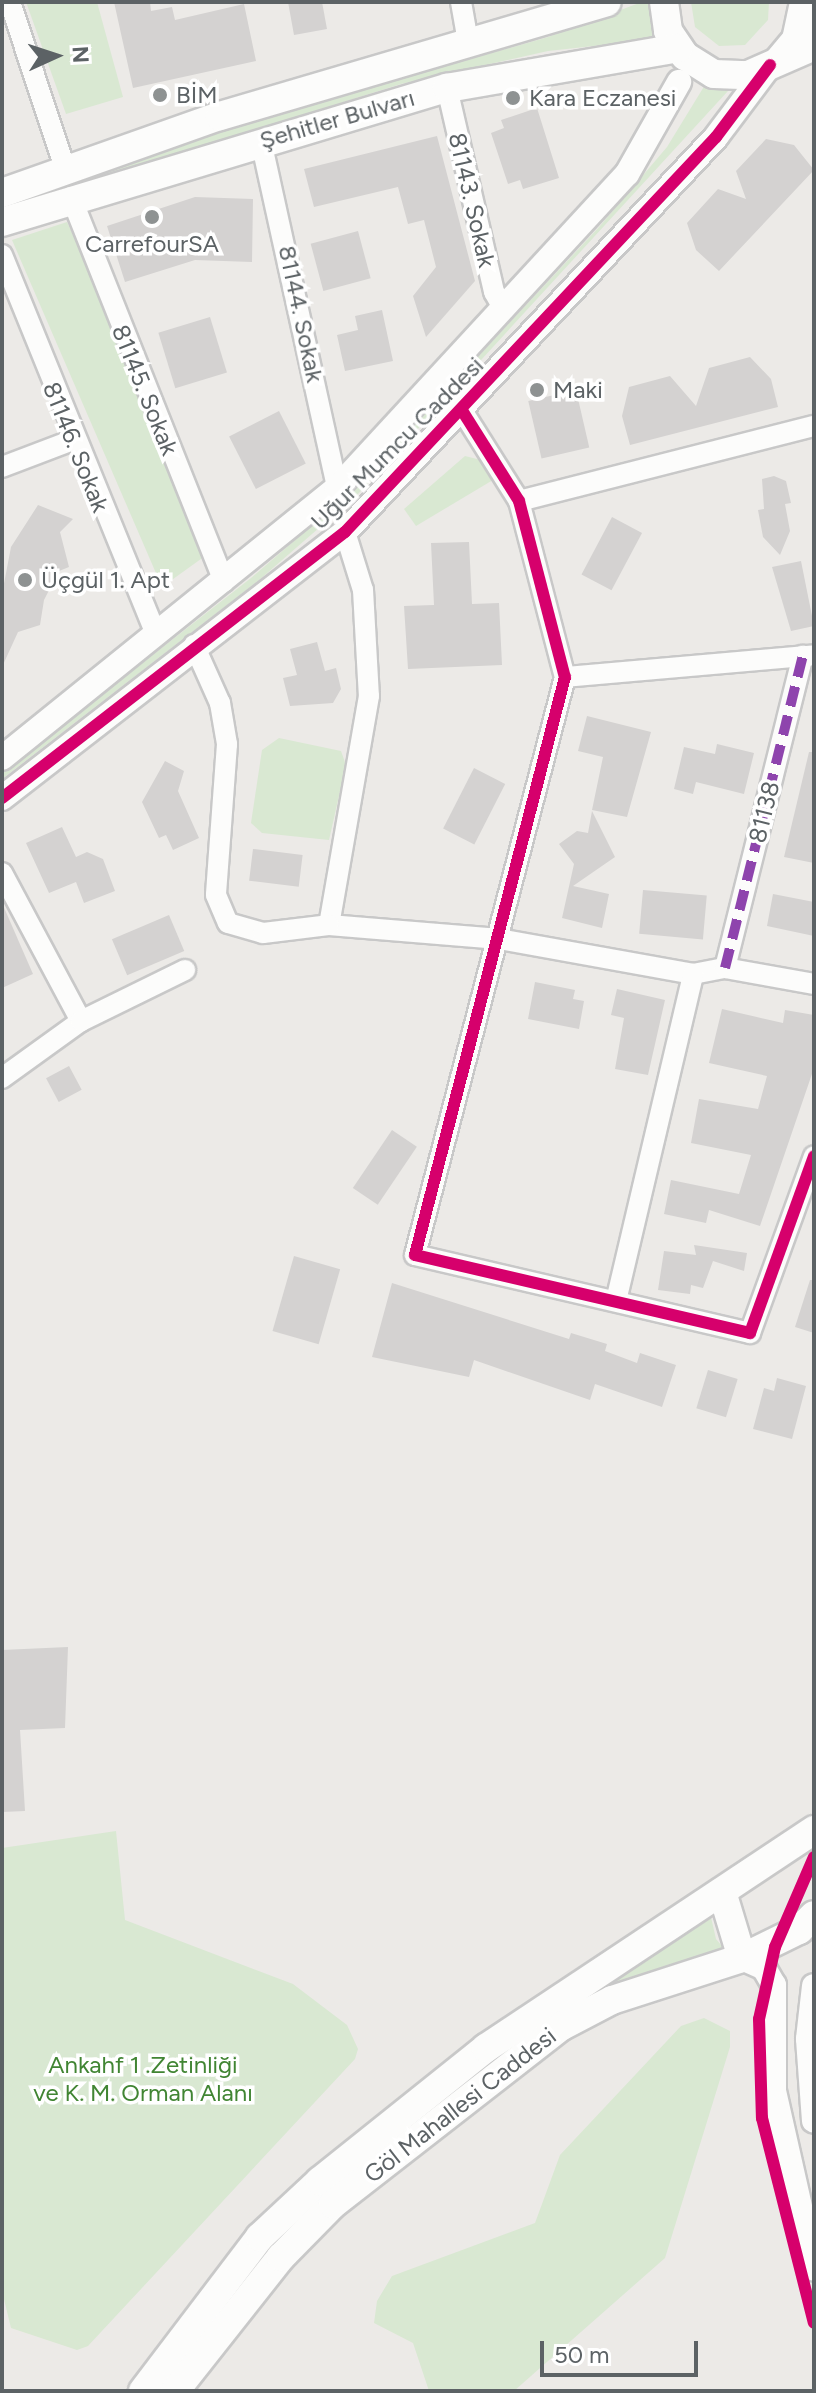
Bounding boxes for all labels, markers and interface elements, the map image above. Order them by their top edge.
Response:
north arrow [16,16,96,96]
text: N [67,46,94,64]
place label: BİM [176,81,217,109]
street label: Şehitler Bulvarı [256,83,418,155]
place label: Kara Eczanesi [529,84,676,112]
marker: BİM [151,86,169,104]
marker: Kara Eczanesi [504,89,522,107]
street label: 81143. Sokak [443,130,501,270]
marker: CarrefourSA [143,208,161,226]
place label: CarrefourSA [85,230,219,258]
street label: 81144. Sokak [272,243,330,385]
street label: 81145. Sokak [106,321,184,459]
street label: Uğur Mumcu Caddesi [305,351,489,535]
place label: Maki [553,376,603,404]
street label: 81146. Sokak [37,378,115,516]
marker: Maki [528,381,546,399]
place label: Üçgül 1. Apt [41,566,170,594]
marker: Üçgül 1. Apt [16,571,34,589]
street label: 81138 [742,778,786,846]
street label: Göl Mahallesi Caddesi [358,2021,562,2189]
park label: Ankahf 1 .Zetinliği ve K. M. Orman Alanı [33,2051,253,2107]
scale bar [544,2325,702,2375]
text: 50 m [554,2340,610,2369]

